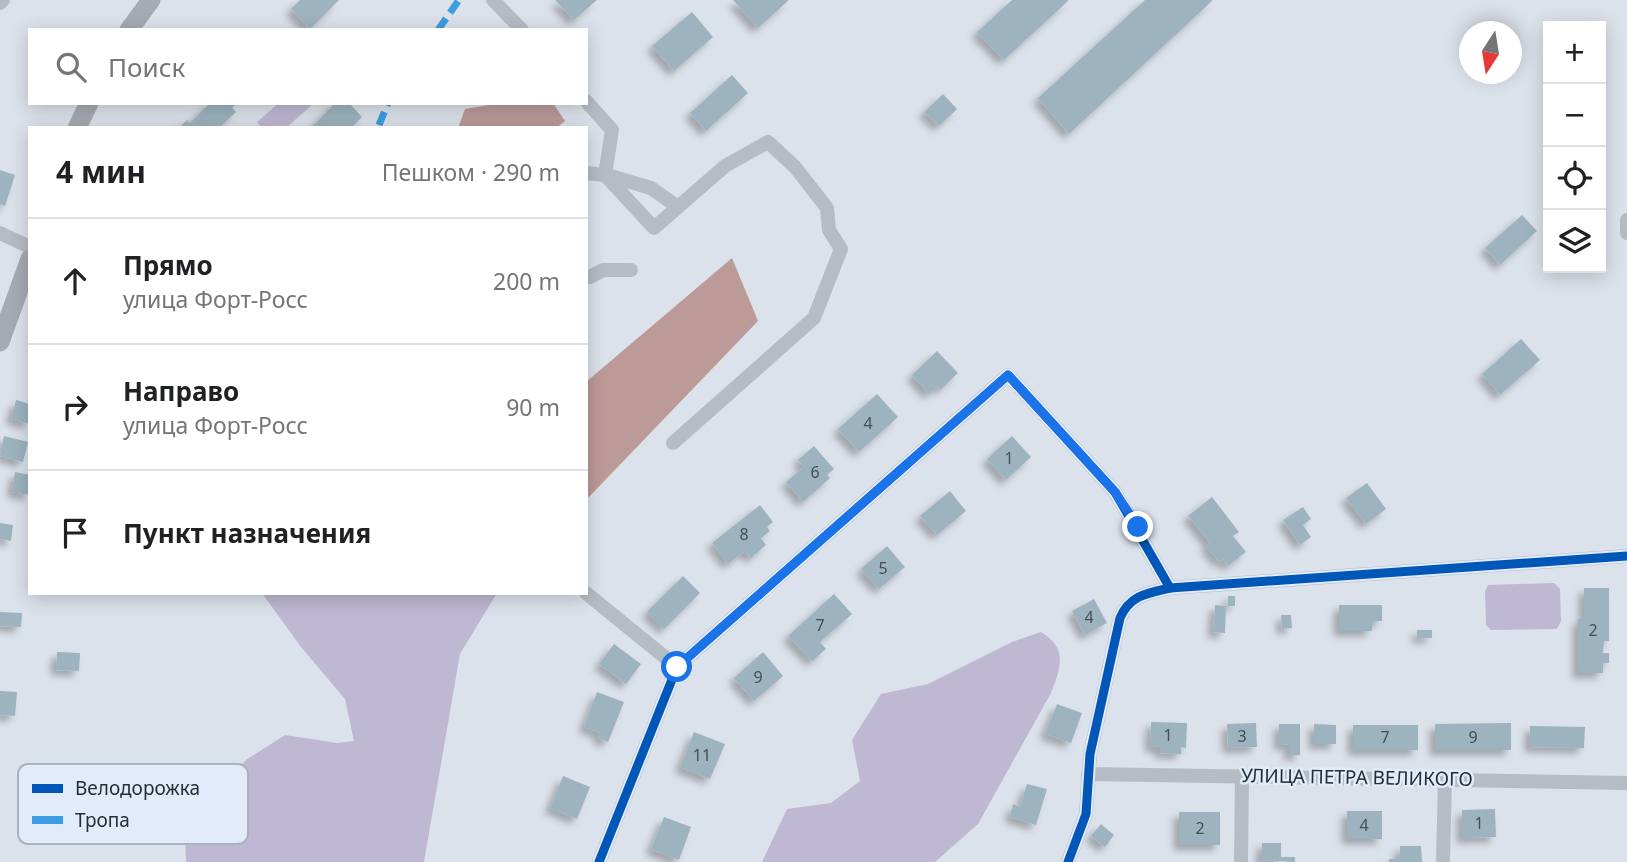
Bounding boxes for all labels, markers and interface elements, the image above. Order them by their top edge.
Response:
north arrow [1459,21,1522,84]
map controls [1543,21,1606,273]
button: + [1543,21,1606,84]
search box [28,28,588,105]
icon: search [52,48,90,86]
text: Поиск [108,49,185,85]
button: − [1543,84,1606,147]
button: locate [1543,147,1606,210]
text: 4 мин [56,151,146,192]
text: Пешком · 290 m [382,156,560,188]
button: layers [1543,210,1606,273]
text: Прямо [123,247,213,283]
icon: ahead [56,262,94,300]
text: 200 m [493,265,560,297]
text: улица Форт-Росс [123,283,308,315]
text: Направо [123,373,239,409]
icon: right [56,388,94,426]
text: 90 m [506,391,560,423]
text: улица Форт-Росс [123,409,308,441]
house number: 4 [863,412,873,434]
house number: 1 [1004,447,1014,469]
house number: 6 [810,461,820,483]
route end [1122,511,1153,542]
icon: arrive [56,514,94,552]
text: Пункт назначения [123,515,371,551]
house number: 8 [739,523,749,545]
house number: 5 [878,557,888,579]
house number: 4 [1084,606,1094,628]
house number: 7 [815,614,825,636]
house number: 2 [1588,619,1598,641]
route start [661,651,692,682]
house number: 9 [753,666,763,688]
house number: 1 [1163,724,1173,746]
house number: 3 [1237,725,1247,747]
house number: 7 [1380,726,1390,748]
house number: 9 [1468,726,1478,748]
house number: 11 [693,744,711,766]
street label: УЛИЦА ПЕТРА ВЕЛИКОГО [1241,762,1473,792]
legend [18,764,248,844]
text: Велодорожка [75,775,200,801]
text: Тропа [75,807,130,833]
house number: 1 [1474,812,1484,834]
house number: 4 [1359,814,1369,836]
house number: 2 [1195,817,1205,839]

